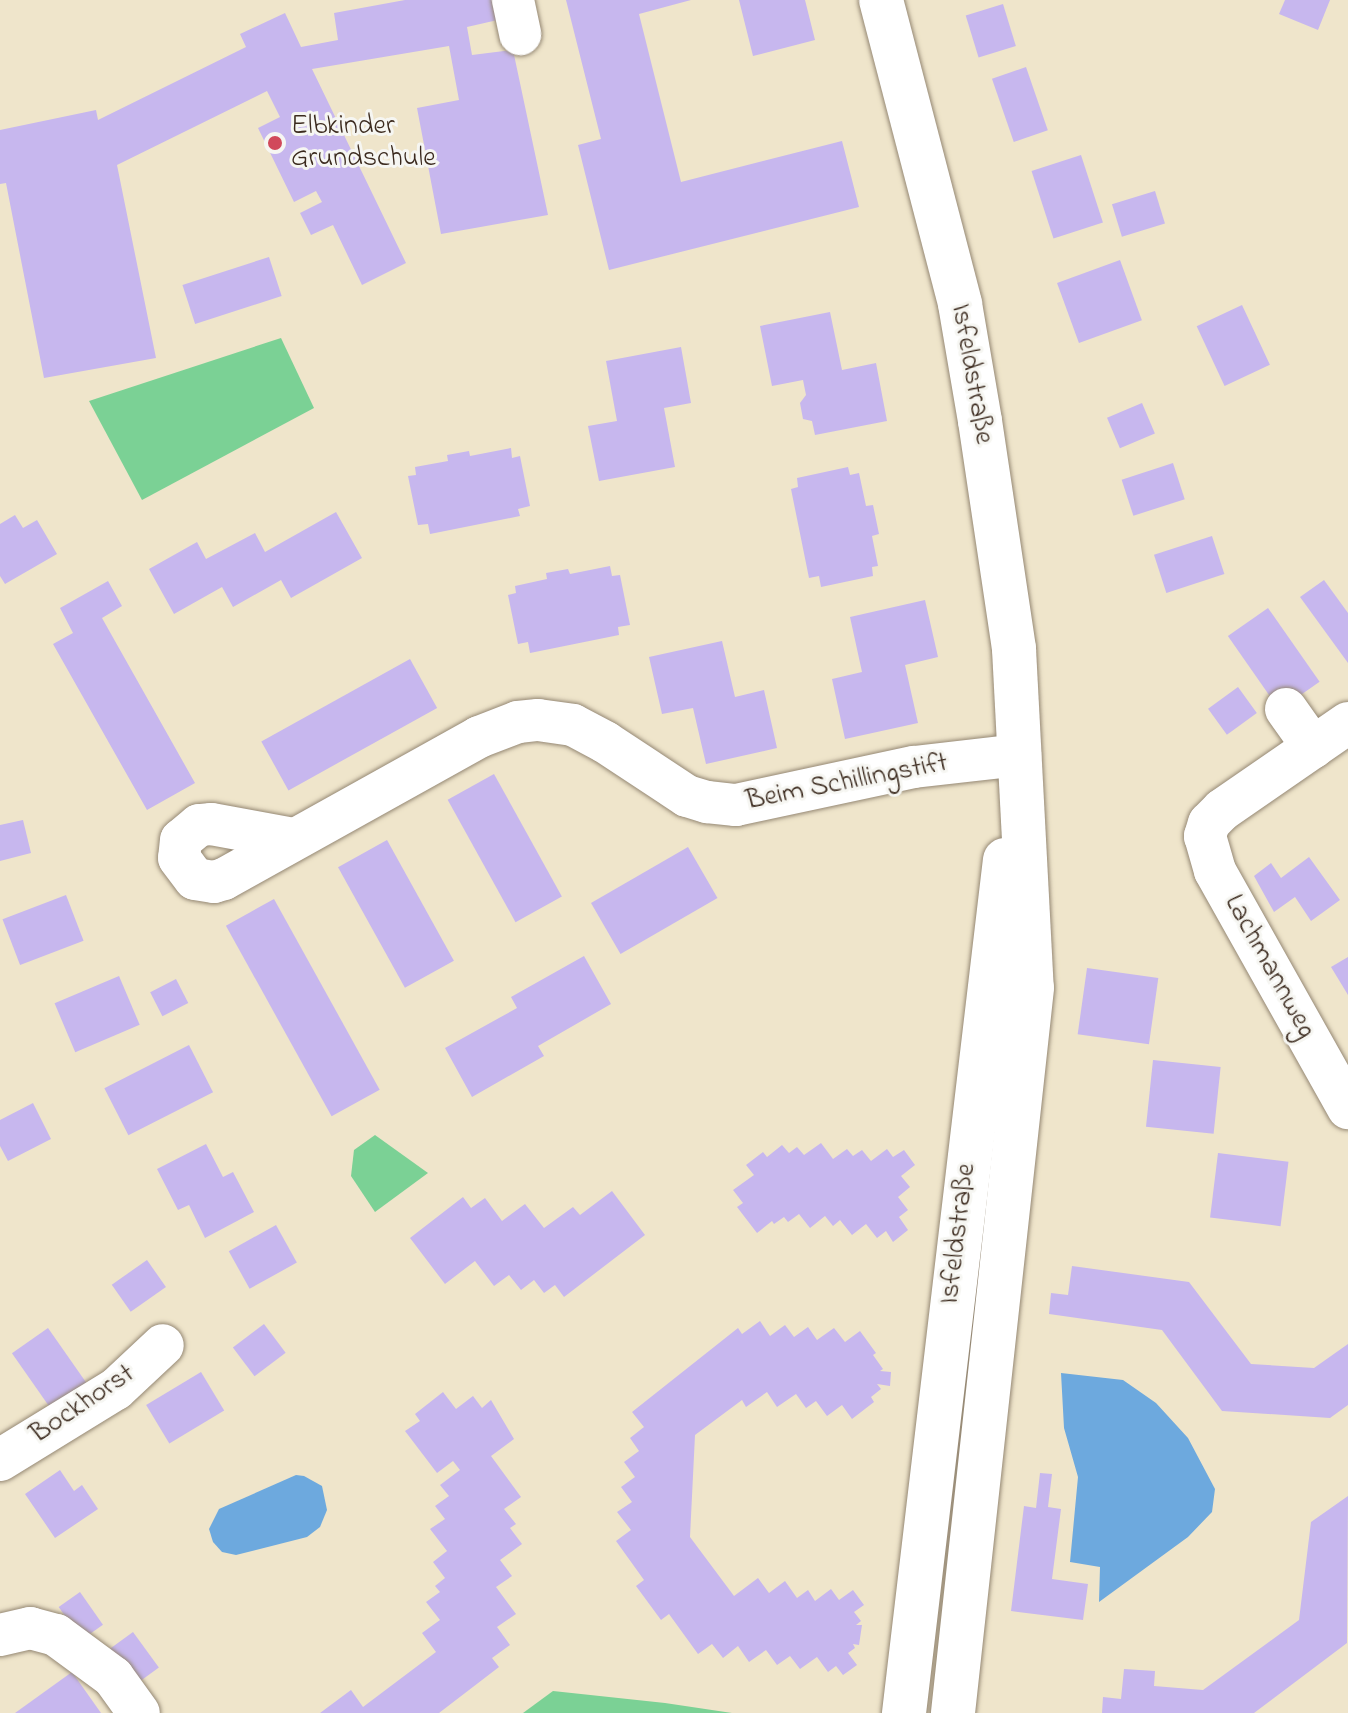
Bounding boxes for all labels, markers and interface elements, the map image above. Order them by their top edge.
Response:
place label: Elbkinder Grundschule [291,110,436,176]
marker: Elbkinder Grundschule [266,134,284,152]
street label: Isfeldstraße [942,301,1000,447]
street label: Beim Schillingstift [743,747,951,819]
street label: Lachmannweg [1216,889,1322,1045]
street label: Isfeldstraße [934,1162,984,1306]
street label: Bockhorst [25,1358,141,1452]

